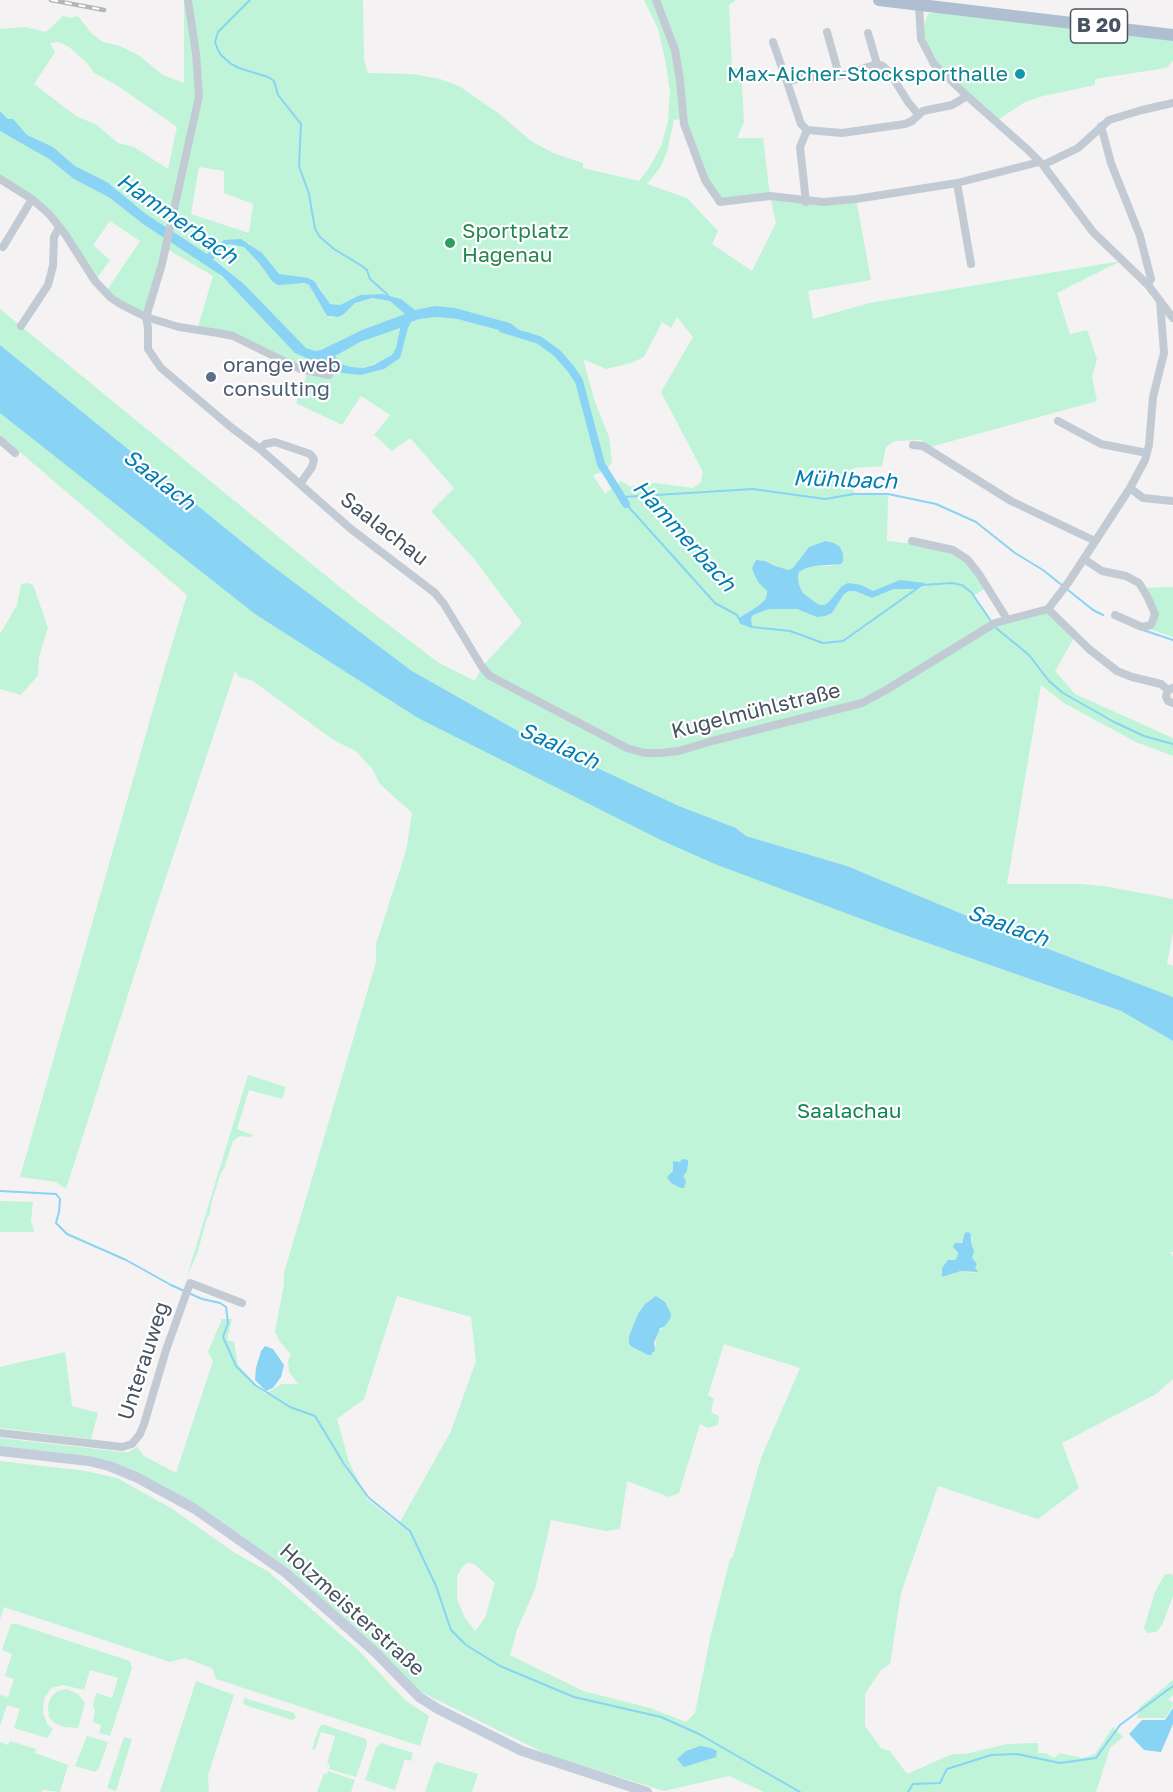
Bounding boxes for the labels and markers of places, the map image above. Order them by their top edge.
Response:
place label: Max-Aicher-Stocksporthalle [727,61,1008,87]
marker: Max-Aicher-Stocksporthalle [1013,67,1027,81]
place label: Sportplatz Hagenau [462,218,569,268]
marker: Sportplatz Hagenau [443,236,457,250]
place label: orange web consulting [223,352,341,402]
marker: orange web consulting [204,370,218,384]

